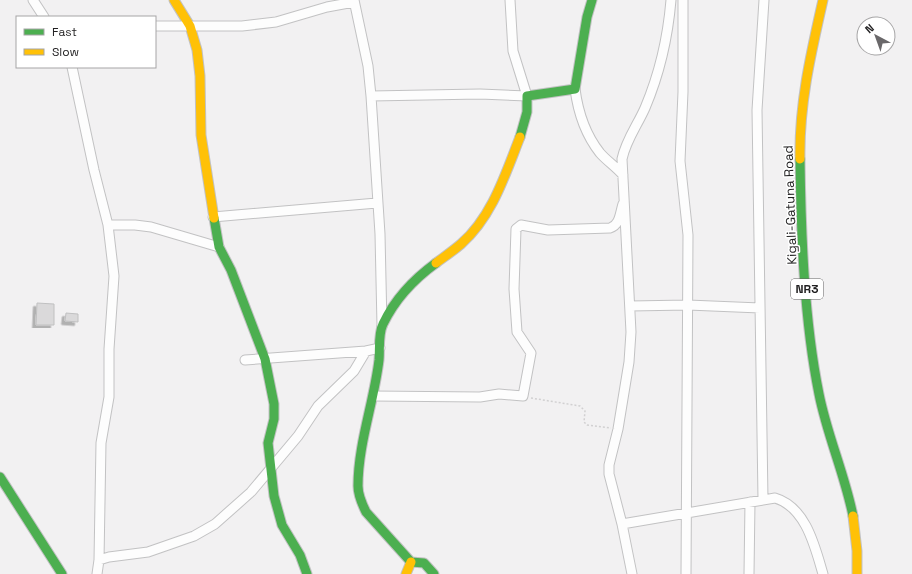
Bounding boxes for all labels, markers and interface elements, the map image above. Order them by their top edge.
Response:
legend [16,16,156,68]
north arrow [856,16,896,56]
text: N [862,21,877,36]
text: Fast [52,24,77,40]
text: Slow [52,44,79,60]
street label: Kigali-Gatuna Road [779,145,801,265]
road number: NR3 [791,279,823,299]

